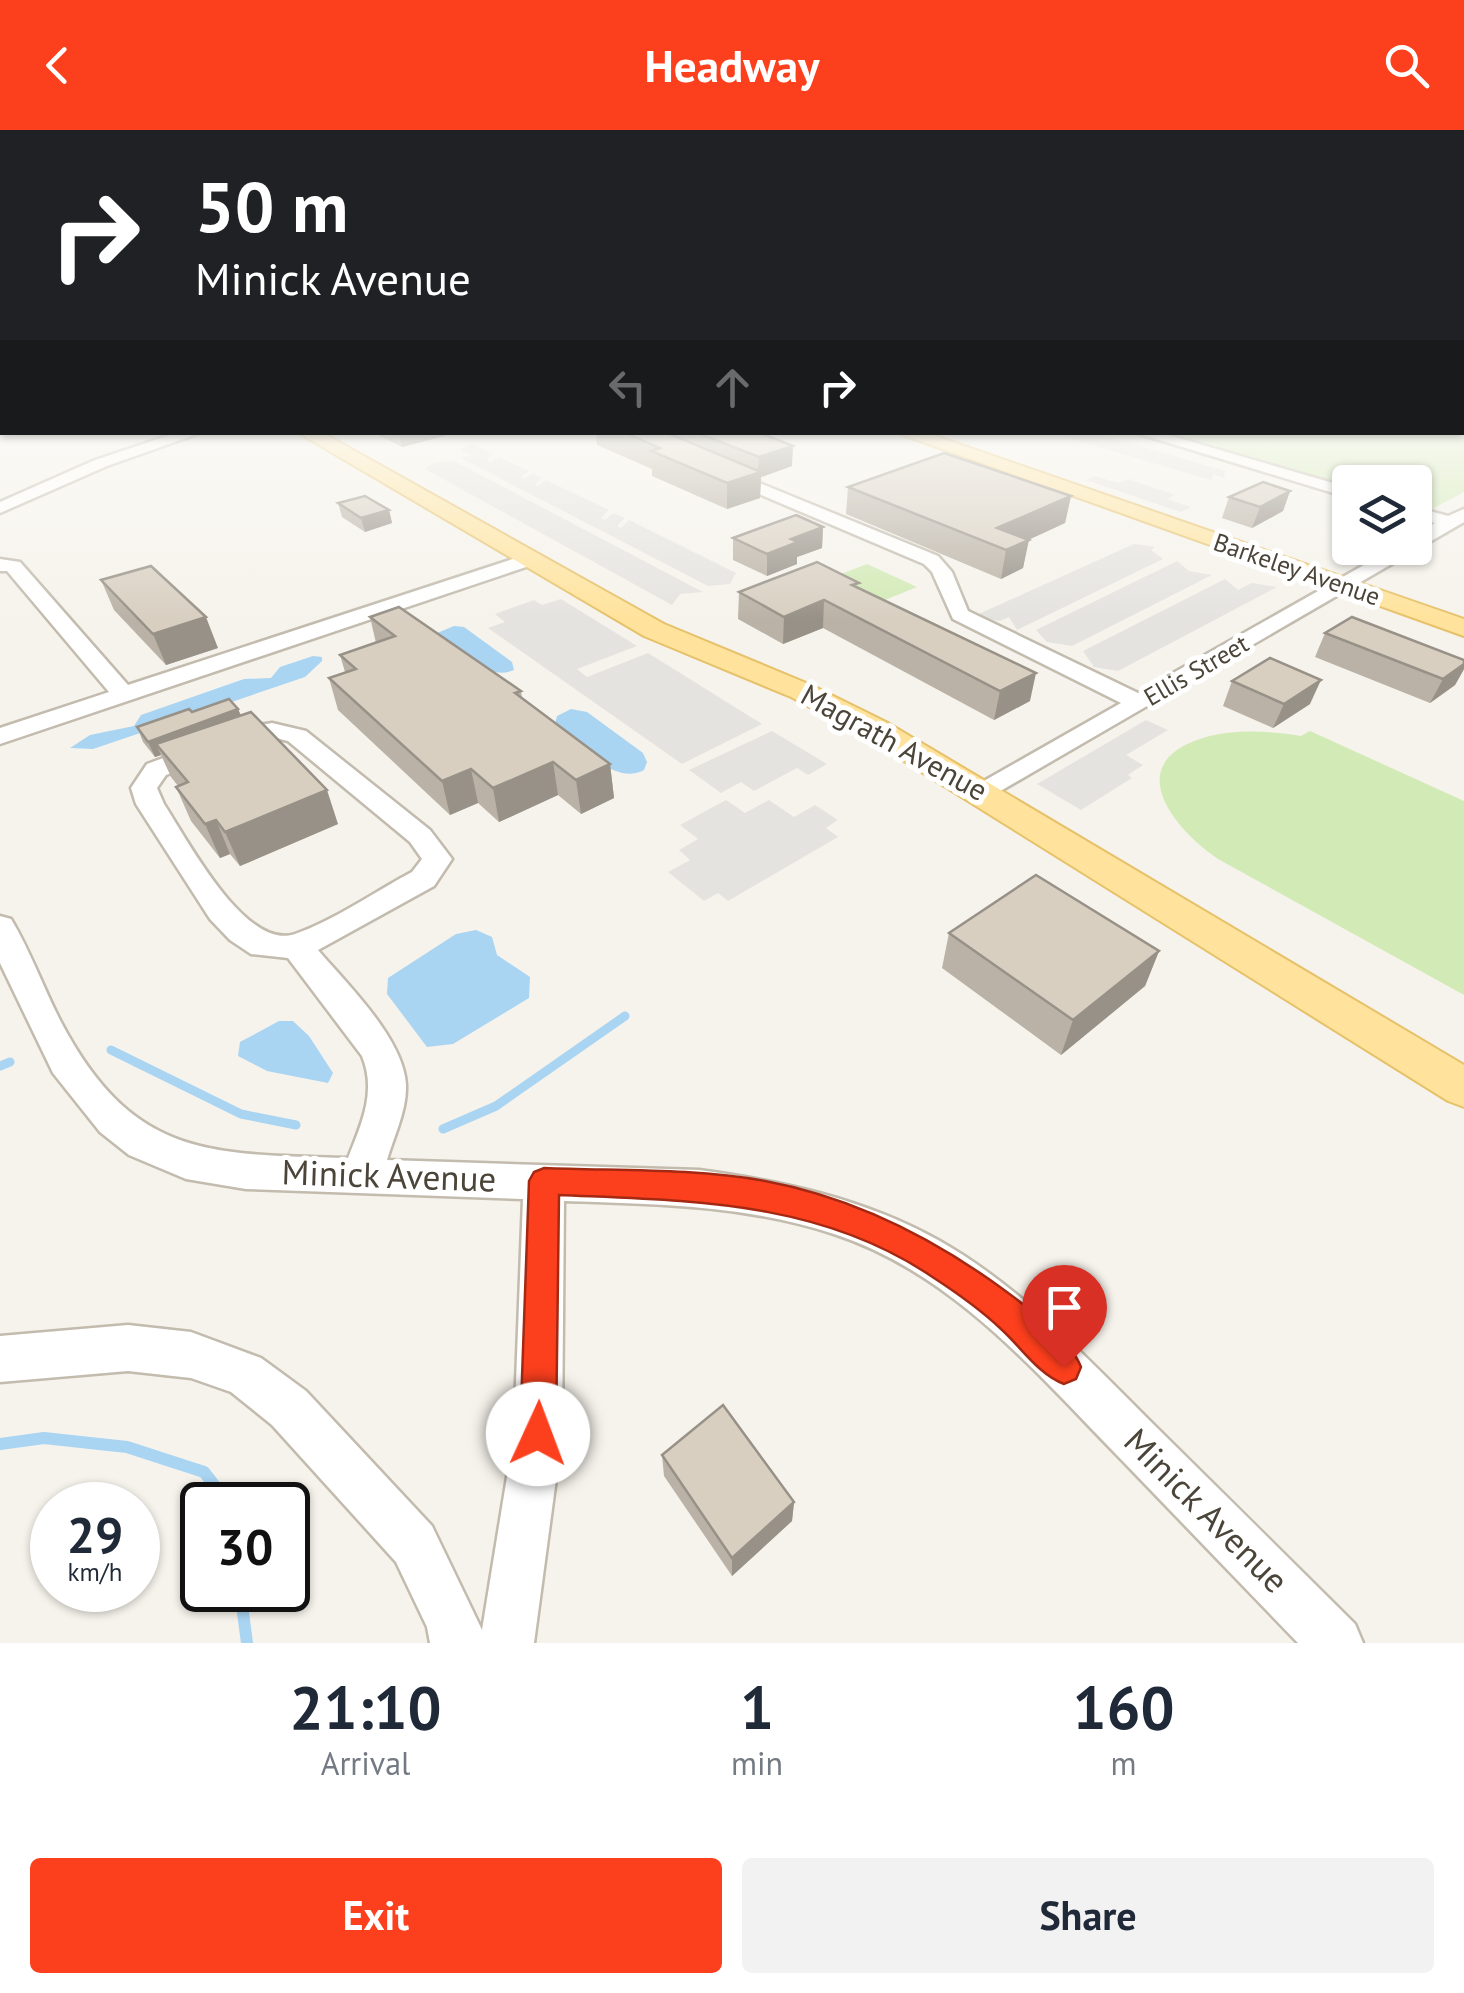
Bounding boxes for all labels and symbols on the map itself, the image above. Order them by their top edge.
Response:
street label: Barkeley Avenue [1210,526,1384,612]
street label: Ellis Street [1138,627,1255,713]
street label: Magrath Avenue [795,674,995,809]
street label: Minick Avenue [281,1148,497,1202]
pin [1022,1265,1107,1368]
position arrow [486,1382,590,1486]
street label: Minick Avenue [1115,1418,1299,1602]
speed limit sign: 30 [180,1482,310,1612]

